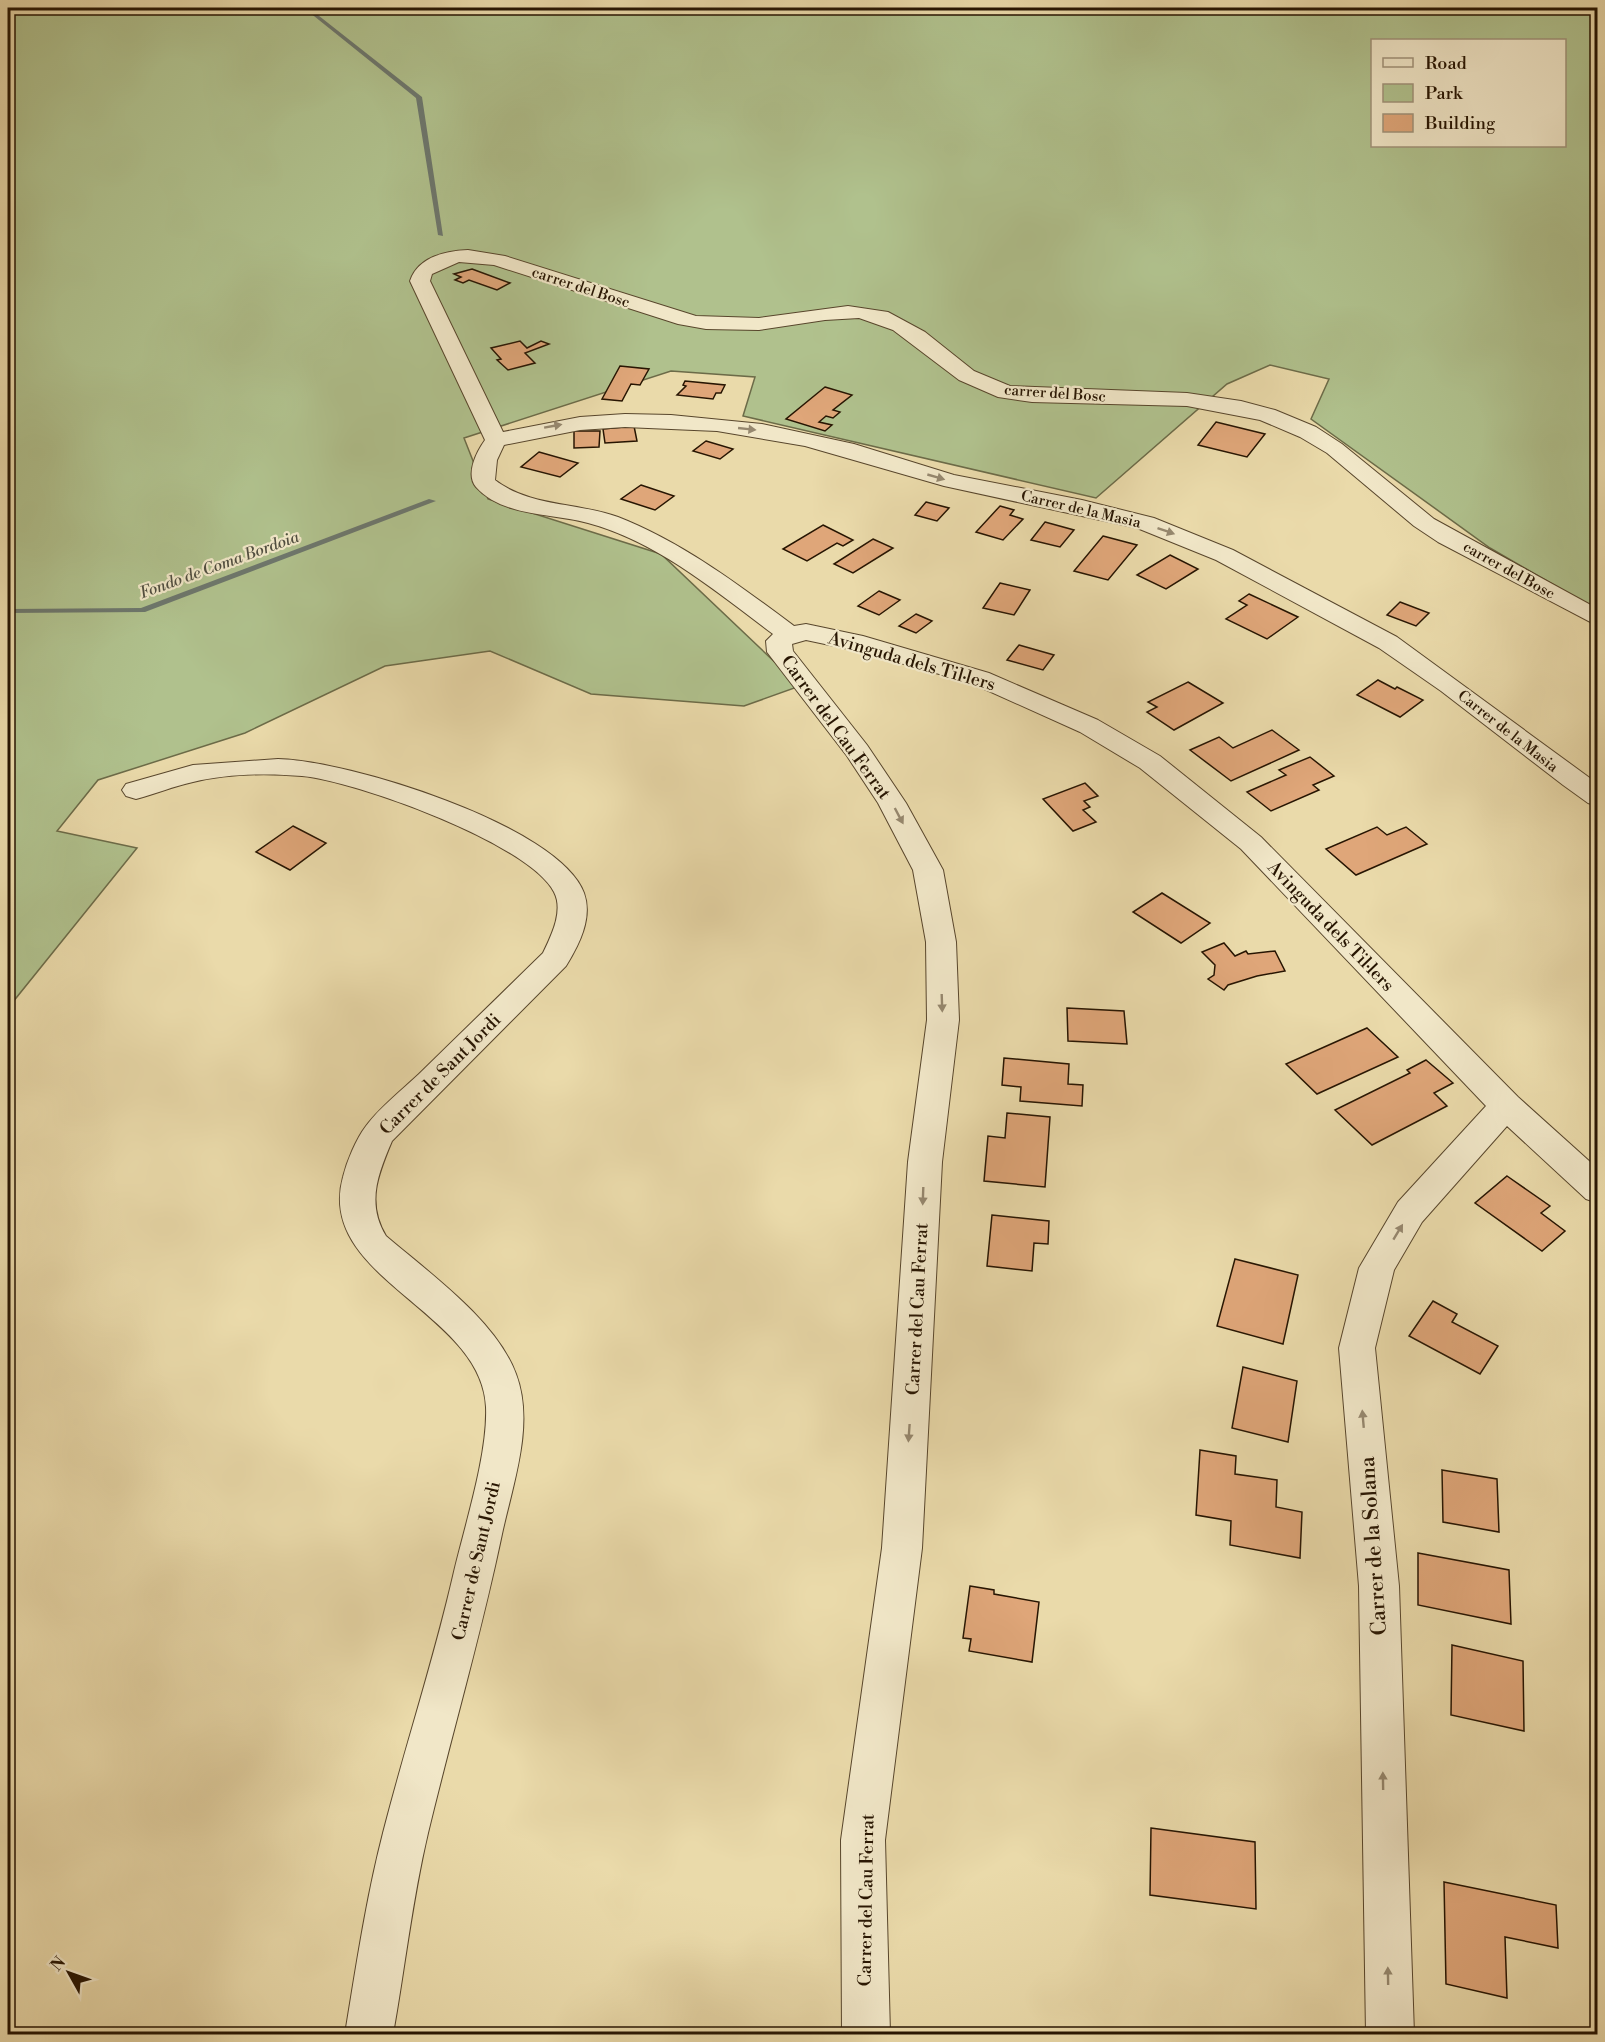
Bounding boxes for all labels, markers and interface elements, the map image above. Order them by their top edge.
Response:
legend [1371,39,1566,147]
text: Road [1425,52,1468,75]
text: Park [1425,82,1464,105]
text: Building [1424,112,1496,135]
street label: carrer del Bosc [529,263,632,312]
street label: carrer del Bosc [1003,380,1107,407]
one-way arrow [543,421,562,430]
one-way arrow [738,424,757,434]
one-way arrow [927,473,945,482]
street label: Carrer de la Masia [1019,486,1143,533]
one-way arrow [1158,526,1176,536]
water label: Fondo de Coma Bordoia [137,527,302,603]
street label: carrer del Bosc [1459,537,1558,604]
street label: Avinguda dels Til·lers [825,626,998,696]
street label: Carrer del Cau Ferrat [776,651,896,804]
street label: Carrer de la Masia [1454,686,1562,777]
one-way arrow [894,808,904,825]
street label: Avinguda dels Til·lers [1262,855,1399,997]
one-way arrow [938,993,947,1012]
street label: Carrer de Sant Jordi [375,1009,506,1140]
one-way arrow [919,1187,928,1206]
street label: Carrer del Cau Ferrat [901,1222,934,1396]
one-way arrow [1393,1224,1404,1240]
one-way arrow [1359,1409,1368,1428]
one-way arrow [905,1424,914,1443]
street label: Carrer de la Solana [1355,1455,1393,1636]
street label: Carrer de Sant Jordi [447,1479,506,1643]
one-way arrow [1379,1772,1388,1791]
street label: Carrer del Cau Ferrat [853,1813,880,1987]
north arrow [39,1943,99,2003]
text: N [47,1952,70,1975]
one-way arrow [1383,1967,1393,1986]

